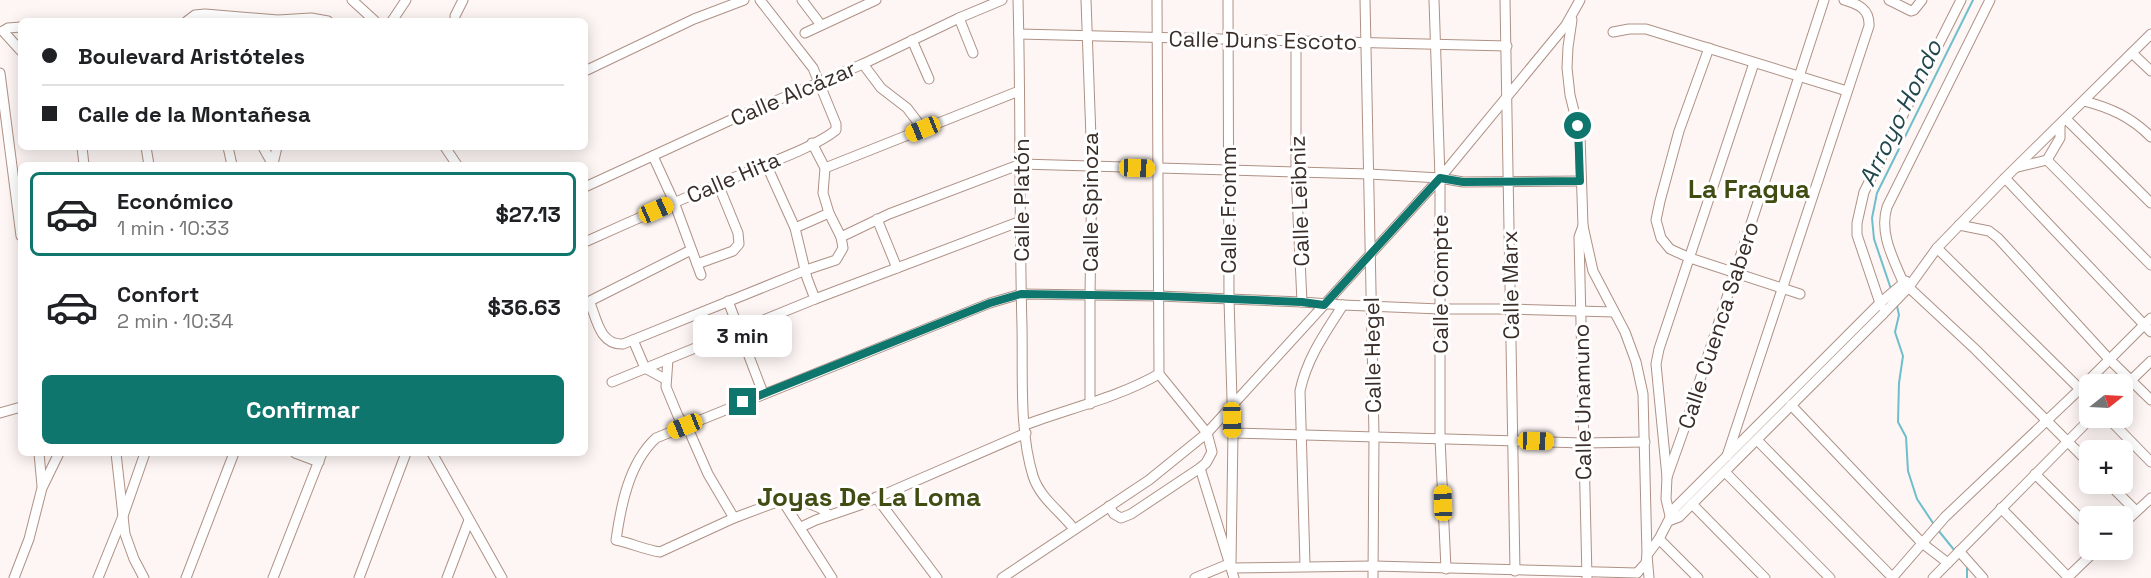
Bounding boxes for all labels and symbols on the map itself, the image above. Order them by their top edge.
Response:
street label: Calle Duns Escoto [1168,24,1358,56]
water label: Arroyo Hondo [1851,34,1949,191]
street label: Calle Alcázar [726,54,860,132]
route start [1564,112,1591,139]
car [903,114,943,144]
street label: Calle Spinoza [1076,132,1104,272]
street label: Calle Leibniz [1283,135,1315,267]
street label: Calle Platón [1007,138,1035,262]
street label: Calle Hita [682,145,784,209]
street label: Calle Fromm [1214,146,1242,274]
car [1119,158,1155,178]
district label: La Fragua [1688,172,1810,206]
car [636,194,676,226]
street label: Calle Compte [1426,214,1454,354]
street label: Calle Cuenca Sabero [1671,218,1765,432]
street label: Calle Marx [1495,230,1525,340]
street label: Calle Hegel [1357,297,1387,413]
callout: 3 min [694,315,792,357]
street label: Calle Unamuno [1567,324,1597,480]
north arrow [2079,374,2133,428]
route end [729,388,756,415]
car [1223,402,1241,438]
car [665,411,705,441]
car [1518,431,1554,451]
district label: Joyas De La Loma [757,480,981,514]
car [1433,485,1453,521]

